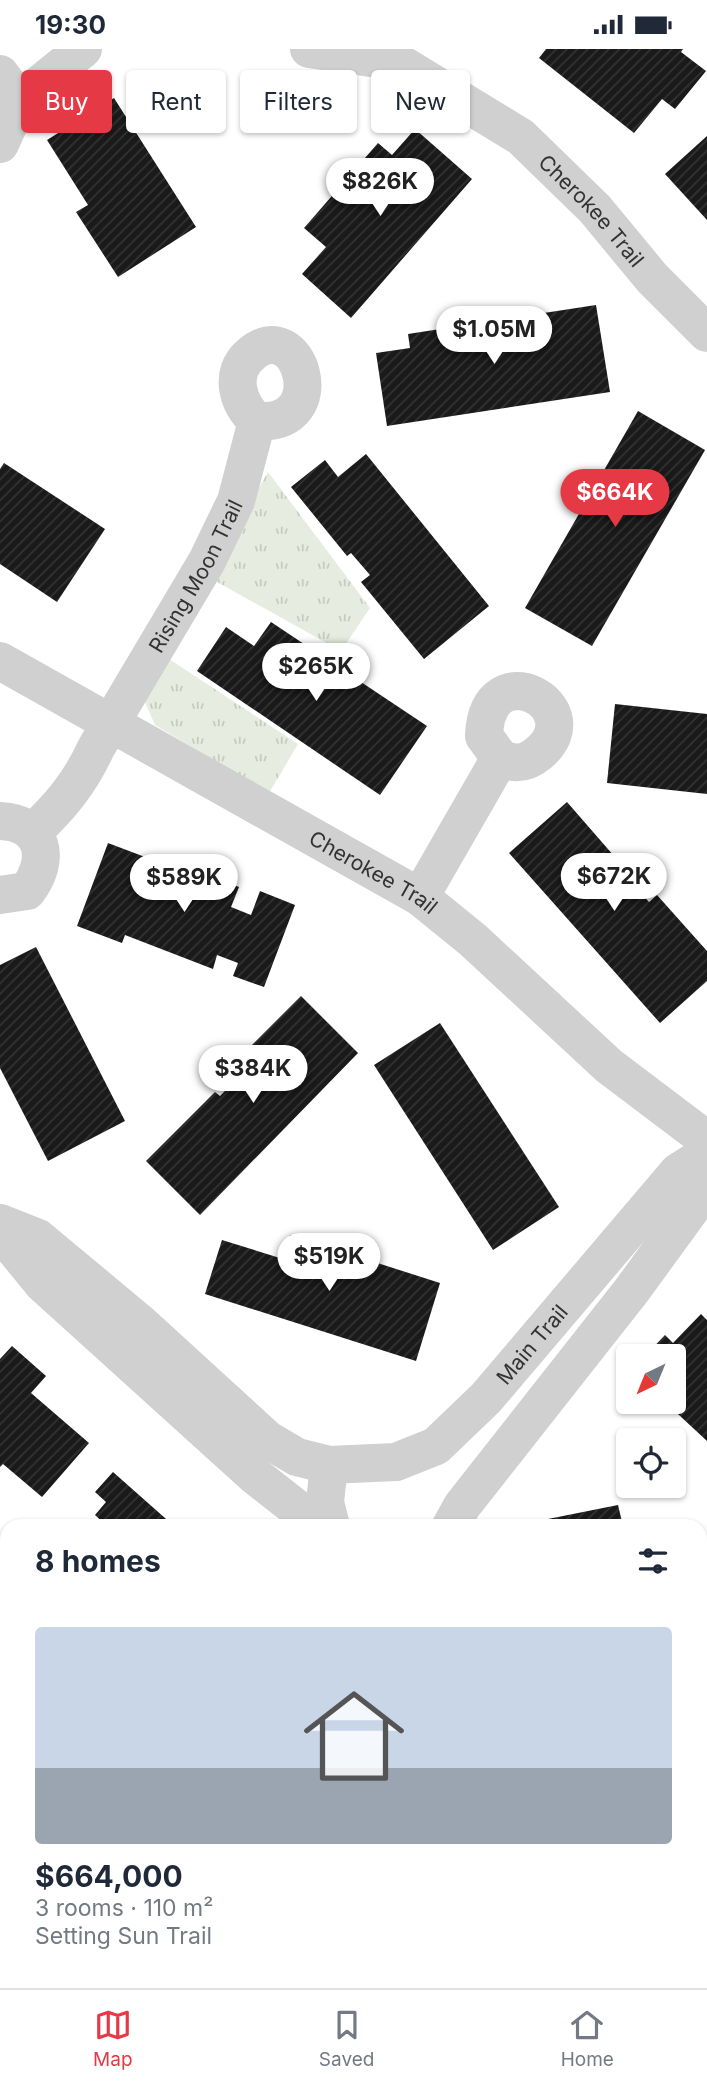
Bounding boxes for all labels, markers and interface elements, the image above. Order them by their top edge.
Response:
text: 19:30 [35,9,106,40]
chip: Buy [21,70,112,133]
chip: Rent [126,70,226,133]
chip: Filters [240,70,357,133]
chip: New [371,70,470,133]
street label: Cherokee Trail [534,149,650,271]
pin: $826K [331,159,429,218]
text: $826K [342,167,418,195]
pin: $1.05M [437,307,551,366]
text: $1.05M [452,315,536,343]
pin: $664K [566,469,664,529]
text: $664K [576,478,654,506]
street label: Rising Moon Trail [143,495,247,657]
pin: $265K [267,643,365,703]
text: $265K [278,652,354,680]
street label: Cherokee Trail [305,825,443,919]
pin: $672K [565,853,663,913]
pin: $589K [135,855,233,914]
text: $672K [577,862,651,890]
text: $589K [146,863,222,891]
pin: $384K [204,1045,302,1105]
text: $384K [215,1054,291,1082]
pin: $519K [280,1233,378,1293]
text: $519K [293,1242,365,1270]
street label: Main Trail [491,1299,572,1389]
north arrow [616,1344,686,1414]
map controls [616,1344,686,1498]
button: locate [616,1428,686,1498]
icon: filters [634,1542,672,1580]
text: 8 homes [35,1543,161,1579]
icon: home [291,1673,417,1799]
text: $664,000 [35,1858,183,1894]
text: 3 rooms · 110 m² [35,1894,213,1922]
text: Setting Sun Trail [35,1922,212,1950]
tab: Map [93,2006,133,2071]
tab: Saved [319,2006,374,2071]
tab: Home [561,2006,614,2071]

